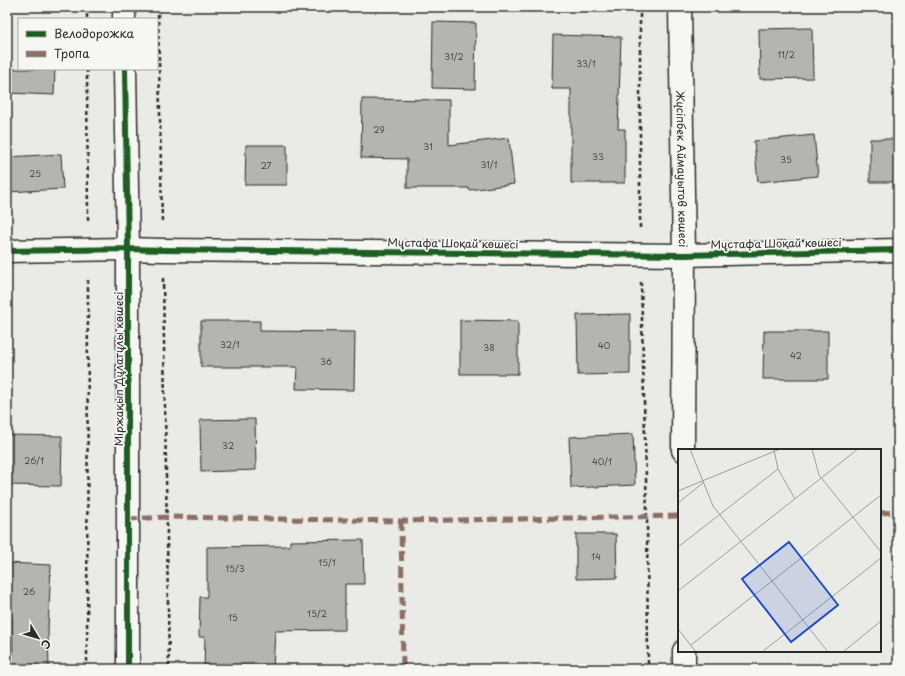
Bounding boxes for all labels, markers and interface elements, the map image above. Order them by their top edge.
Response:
legend [18,18,158,70]
text: Велодорожка [54,24,134,42]
text: Тропа [54,44,90,62]
house number: 11/2 [777,47,795,61]
house number: 31/2 [444,49,464,63]
house number: 33/1 [576,56,596,70]
street label: Жүсіпбек Аймауытов көшесі [673,91,692,247]
house number: 29 [373,122,385,136]
house number: 31 [423,139,433,153]
house number: 33 [592,149,604,163]
house number: 35 [780,152,792,166]
house number: 31/1 [480,157,498,171]
house number: 27 [260,158,272,172]
house number: 25 [29,166,41,180]
street label: Мұстафа Шоқай көшесі [387,233,519,253]
street label: Мұстафа Шоқай көшесі [710,233,842,253]
street label: Міржақып Дұлатұлы көшесі [110,292,127,446]
house number: 32/1 [220,337,240,351]
house number: 40 [598,338,611,352]
house number: 38 [483,340,495,354]
house number: 42 [790,348,802,362]
house number: 36 [320,354,332,368]
house number: 32 [222,438,234,452]
inset map [678,449,881,652]
house number: 26/1 [24,453,44,467]
house number: 40/1 [592,454,612,468]
house number: 14 [591,549,601,563]
house number: 15/1 [318,555,336,569]
house number: 15/3 [225,561,245,575]
house number: 26 [23,584,35,598]
house number: 15/2 [307,606,327,620]
house number: 15 [228,610,238,624]
north arrow [18,618,58,658]
text: С [37,636,56,653]

